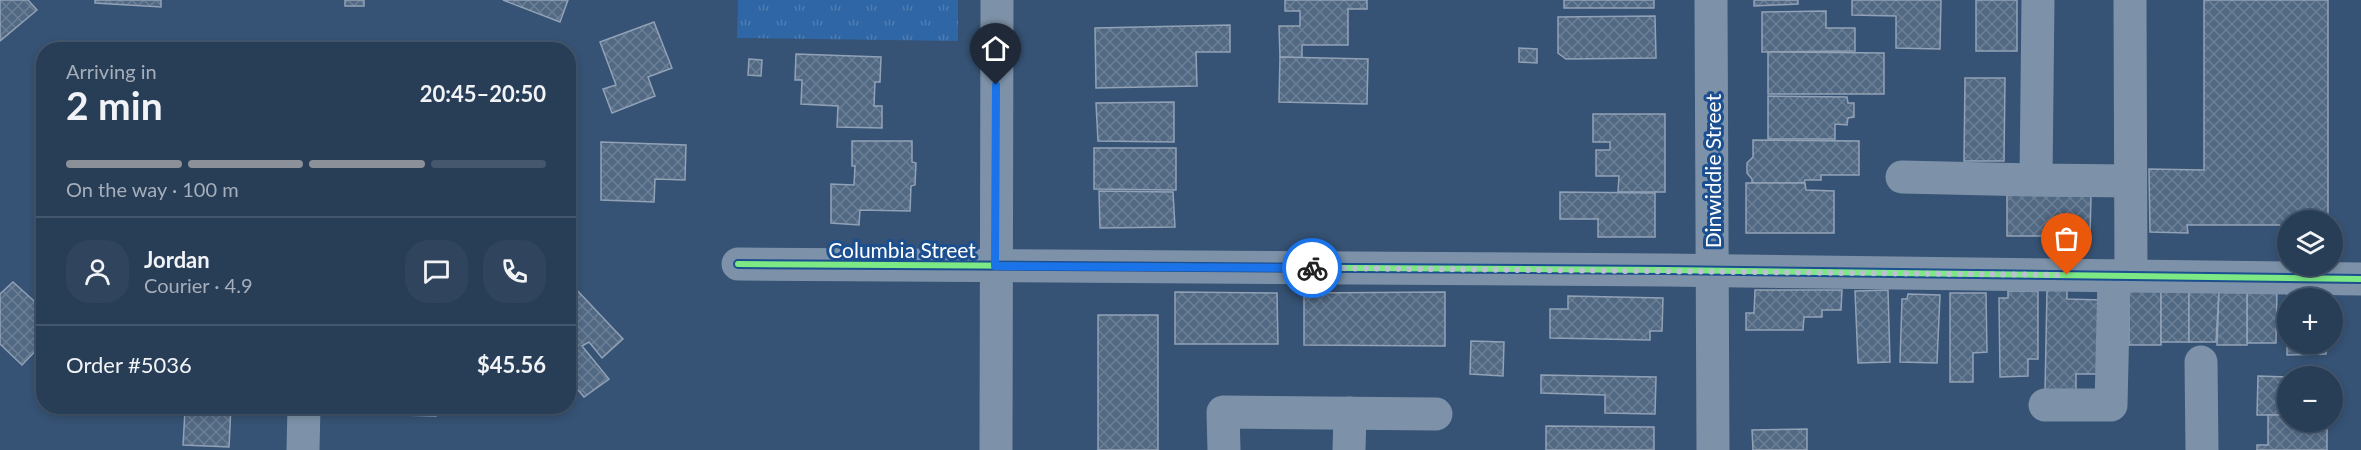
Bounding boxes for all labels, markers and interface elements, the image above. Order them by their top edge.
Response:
pin [970,23,1021,85]
icon: home [979,32,1012,65]
text: Arriving in [66,59,157,83]
text: 20:45–20:50 [420,80,546,107]
text: 2 min [66,82,163,128]
street label: Dinwiddie Street [1700,93,1725,248]
text: On the way · 100 m [66,177,239,201]
map controls [2277,210,2343,432]
button: layers [2277,210,2343,276]
pin [2041,213,2092,275]
icon: bag [2050,222,2083,255]
street label: Columbia Street [828,237,976,262]
courier [1282,238,1342,298]
button: person [66,240,129,303]
button: chat [405,240,468,303]
button: phone [483,240,546,303]
text: Jordan [144,246,210,273]
icon: bike [1296,252,1329,285]
text: Courier · 4.9 [144,273,253,297]
button: + [2277,288,2343,354]
text: Order #5036 [66,351,192,378]
text: $45.56 [477,351,546,378]
button: − [2277,366,2343,432]

